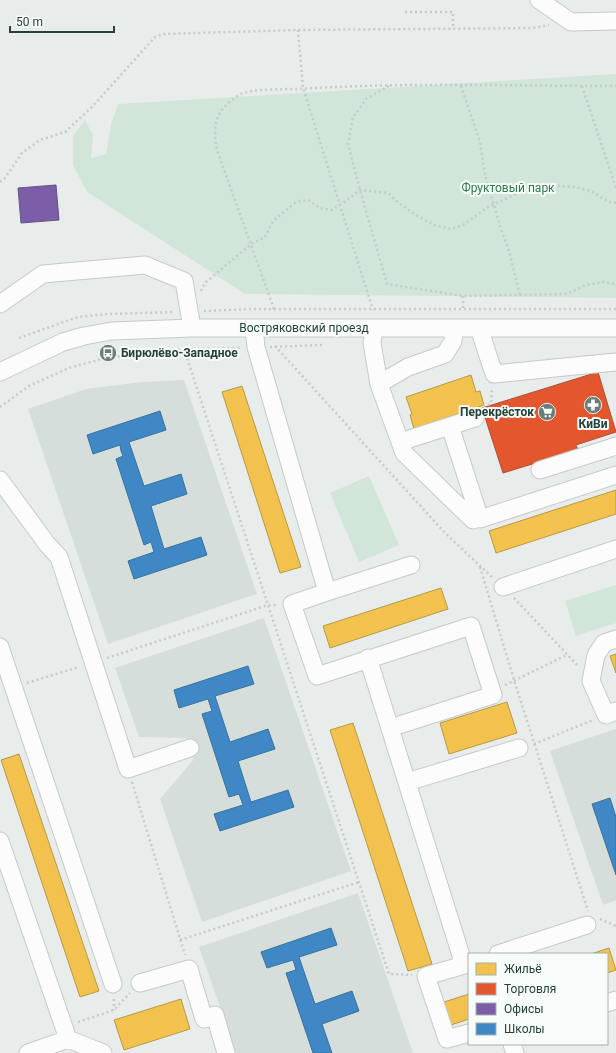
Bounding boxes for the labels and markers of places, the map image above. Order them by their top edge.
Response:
bus stop icon: Бирюлёво-Западное [98,343,118,363]
place label: Бирюлёво-Западное [121,346,238,360]
pharmacy icon: КиВи [583,395,603,415]
supermarket icon: Перекрёсток [537,402,557,422]
place label: Перекрёсток [460,405,534,419]
place label: КиВи [579,417,608,431]

